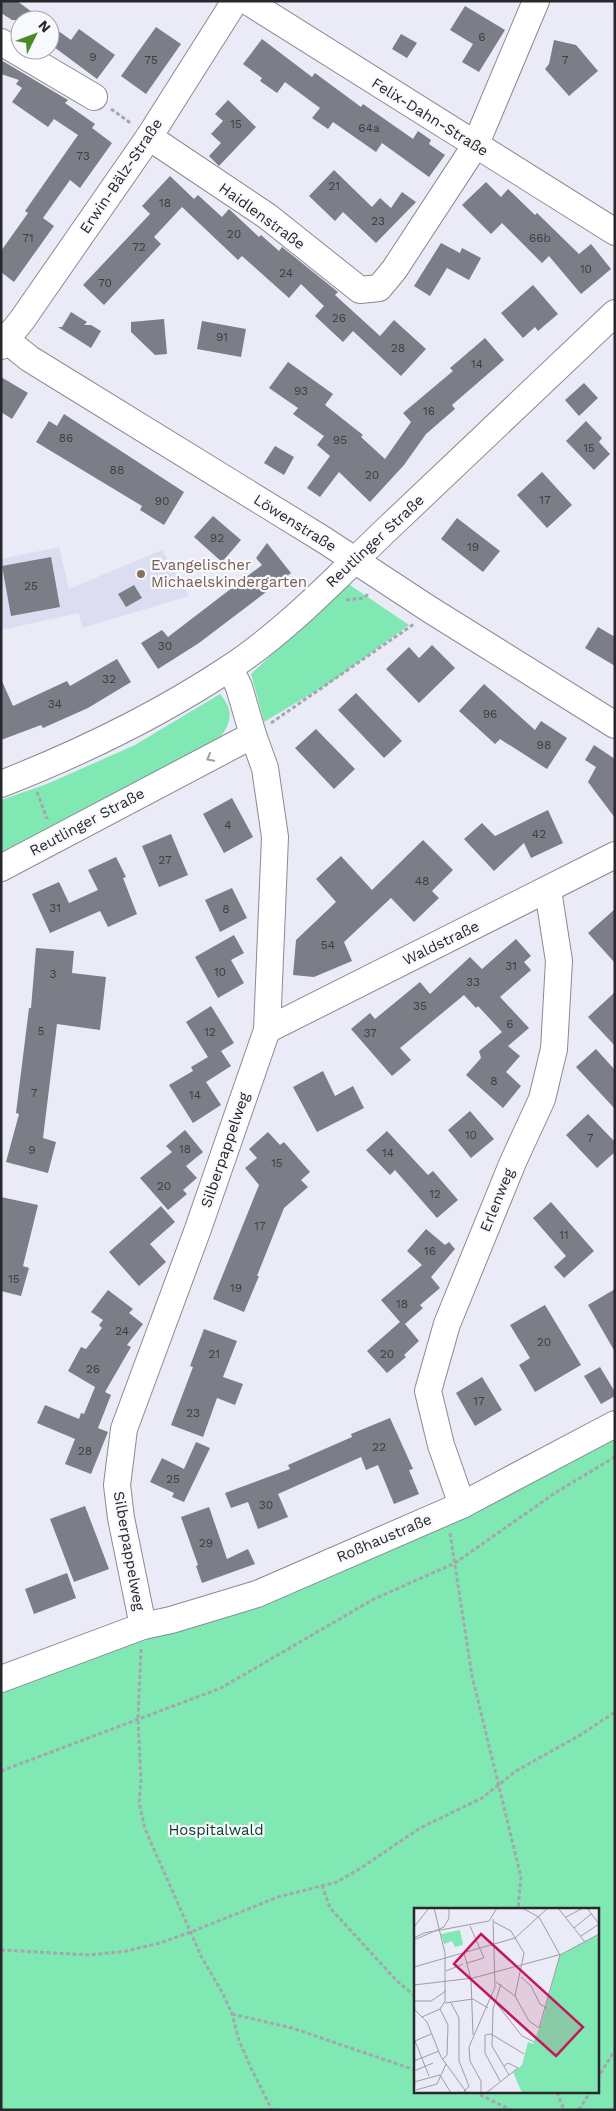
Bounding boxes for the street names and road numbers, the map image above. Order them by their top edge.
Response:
street label: Felix-Dahn-Straße [368,74,492,160]
street label: Erwin-Bälz-Straße [76,115,166,237]
street label: Haidlenstraße [216,179,308,253]
street label: Löwenstraße [250,490,340,556]
street label: Reutlinger Straße [322,491,428,591]
street label: Reutlinger Straße [26,784,148,860]
street label: Waldstraße [400,917,482,969]
street label: Silberpappelweg [197,1090,253,1210]
street label: Erlenweg [476,1166,518,1234]
street label: Silberpappelweg [110,1490,148,1612]
street label: Roßhaustraße [334,1510,434,1566]

